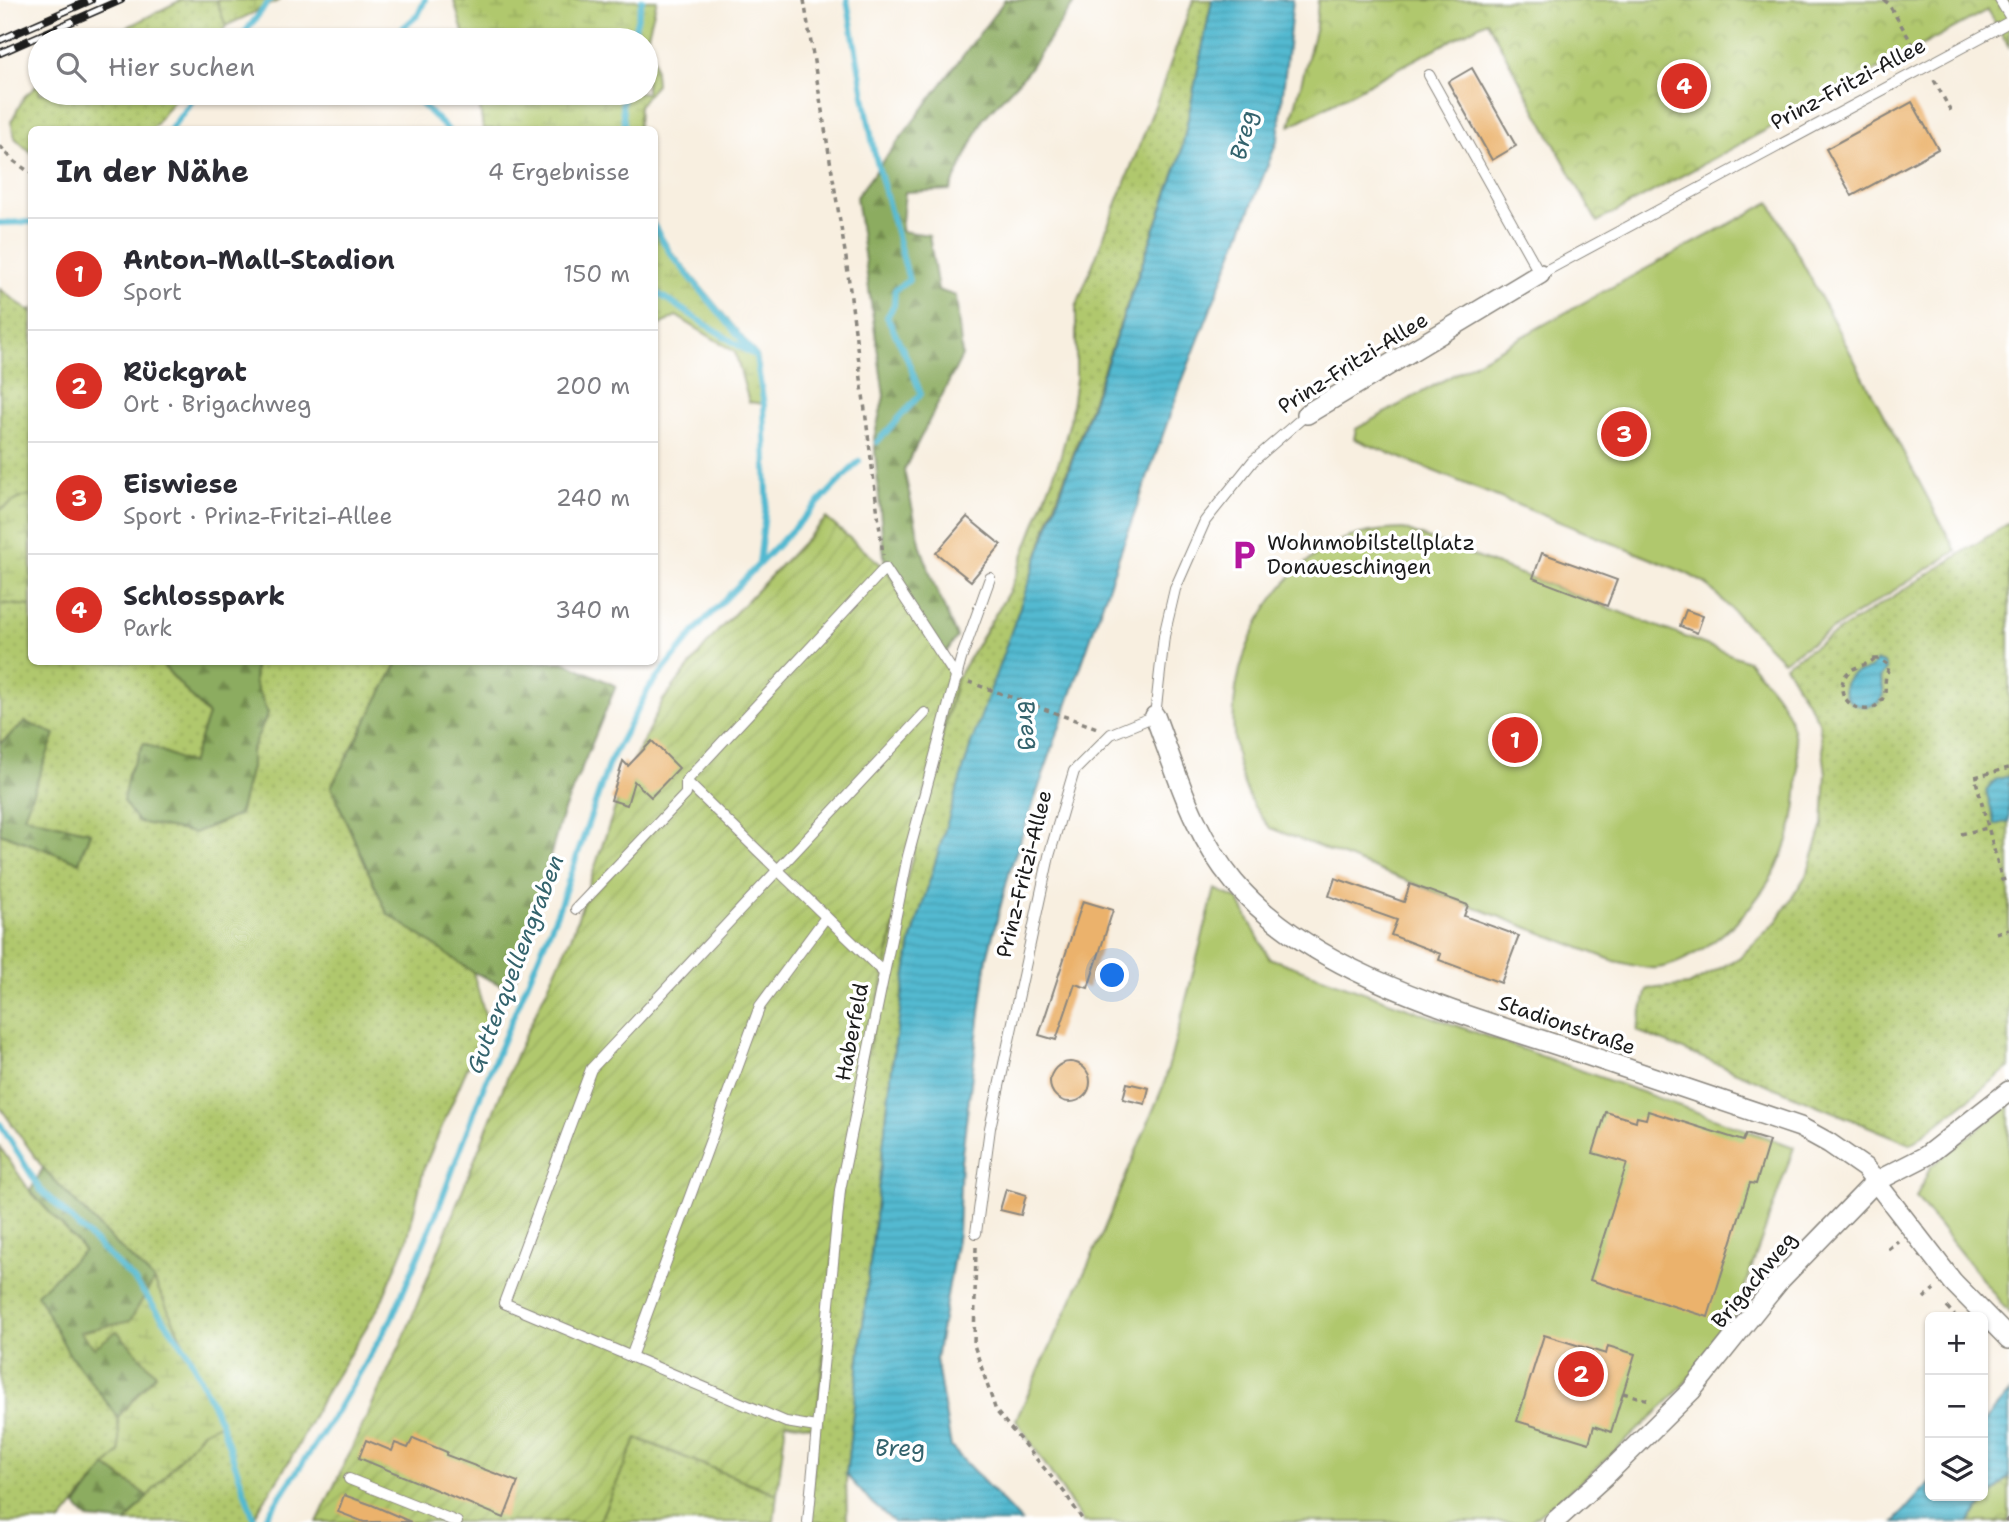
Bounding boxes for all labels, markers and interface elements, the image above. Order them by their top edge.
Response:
search box [28,28,658,105]
street label: Prinz-Fritzi-Allee [1766,31,1930,137]
icon: search [52,48,90,86]
text: Hier suchen [108,49,255,84]
pin: 4 [1661,60,1707,112]
water label: Breg [1223,107,1263,163]
text: In der Nähe [56,151,249,192]
text: 4 Ergebnisse [488,157,630,187]
text: Anton-Mall-Stadion [123,242,395,277]
text: 1 [74,259,84,289]
text: 150 m [563,259,630,289]
text: Sport [123,277,182,307]
street label: Prinz-Fritzi-Allee [1273,306,1433,420]
text: Rückgrat [123,354,247,389]
text: 2 [71,371,87,401]
text: 200 m [555,371,630,401]
text: Ort · Brigachweg [123,389,311,419]
pin: 3 [1601,408,1647,460]
text: Eiswiese [123,466,238,501]
text: 3 [71,483,87,513]
text: 240 m [556,483,630,513]
text: Sport · Prinz-Fritzi-Allee [123,501,393,531]
place label: Wohnmobilstellplatz Donaueschingen [1267,529,1475,581]
parking icon: Wohnmobilstellplatz Donaueschingen [1227,538,1261,572]
text: Schlosspark [123,578,285,613]
text: 4 [71,595,87,625]
text: 340 m [555,595,630,625]
text: Park [123,613,172,643]
water label: Breg [1011,698,1047,752]
pin: 1 [1492,714,1538,766]
street label: Prinz-Fritzi-Allee [990,787,1058,961]
water label: Gutterquellengraben [459,850,571,1078]
your location [1095,958,1129,992]
street label: Haberfeld [829,981,875,1083]
street label: Stadionstraße [1495,988,1639,1062]
street label: Brigachweg [1705,1226,1803,1334]
map controls [1925,1312,1988,1501]
button: + [1925,1312,1988,1375]
pin: 2 [1558,1348,1604,1400]
button: − [1925,1375,1988,1438]
water label: Breg [875,1433,925,1463]
button: layers [1925,1438,1988,1501]

